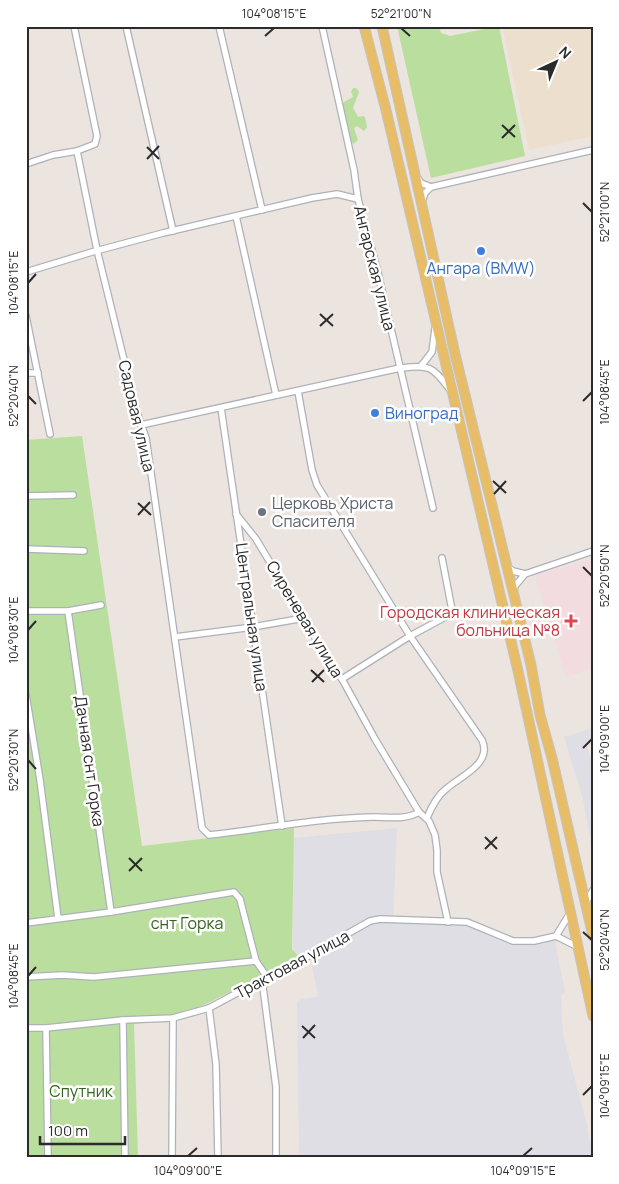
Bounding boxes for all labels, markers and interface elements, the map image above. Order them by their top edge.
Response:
text: 104°08'15"E [242,5,306,22]
text: 52°21'00"N [371,5,431,22]
north arrow [532,38,582,88]
text: N [555,42,576,63]
text: 52°21'00"N [596,182,613,242]
street label: Ангарская улица [349,203,401,333]
marker: Ангара (BMW) [475,245,487,257]
text: 104°08'15"E [5,251,22,315]
place label: Ангара (BMW) [426,257,536,279]
street label: Садовая улица [113,358,161,474]
text: 104°08'45"E [596,359,613,425]
text: 52°20'40"N [5,365,22,427]
place label: Виноград [385,402,459,424]
marker: Виноград [369,407,381,419]
place label: Церковь Христа Спасителя [272,492,393,532]
marker: Церковь Христа Спасителя [256,506,268,518]
street label: Центральная улица [231,541,273,693]
text: 52°20'50"N [596,545,613,607]
street label: Сиреневая улица [261,556,349,682]
text: 104°08'30"E [5,596,22,663]
place label: Городская клиническая больница №8 [380,601,560,641]
marker: Городская клиническая больница №8 [564,614,578,628]
street label: Дачная снт Горка [70,694,110,828]
text: 104°09'00"E [596,705,613,773]
text: 52°20'30"N [5,729,22,791]
text: 52°20'40"N [596,909,613,971]
park label: снт Горка [151,912,223,934]
street label: Трактовая улица [231,924,353,1004]
text: 104°08'45"E [5,943,22,1009]
text: 104°09'15"E [596,1053,613,1118]
park label: Спутник [49,1080,114,1102]
scale bar [40,1114,125,1146]
text: 100 m [48,1120,88,1141]
text: 104°09'00"E [154,1162,222,1179]
text: 104°09'15"E [491,1162,556,1179]

